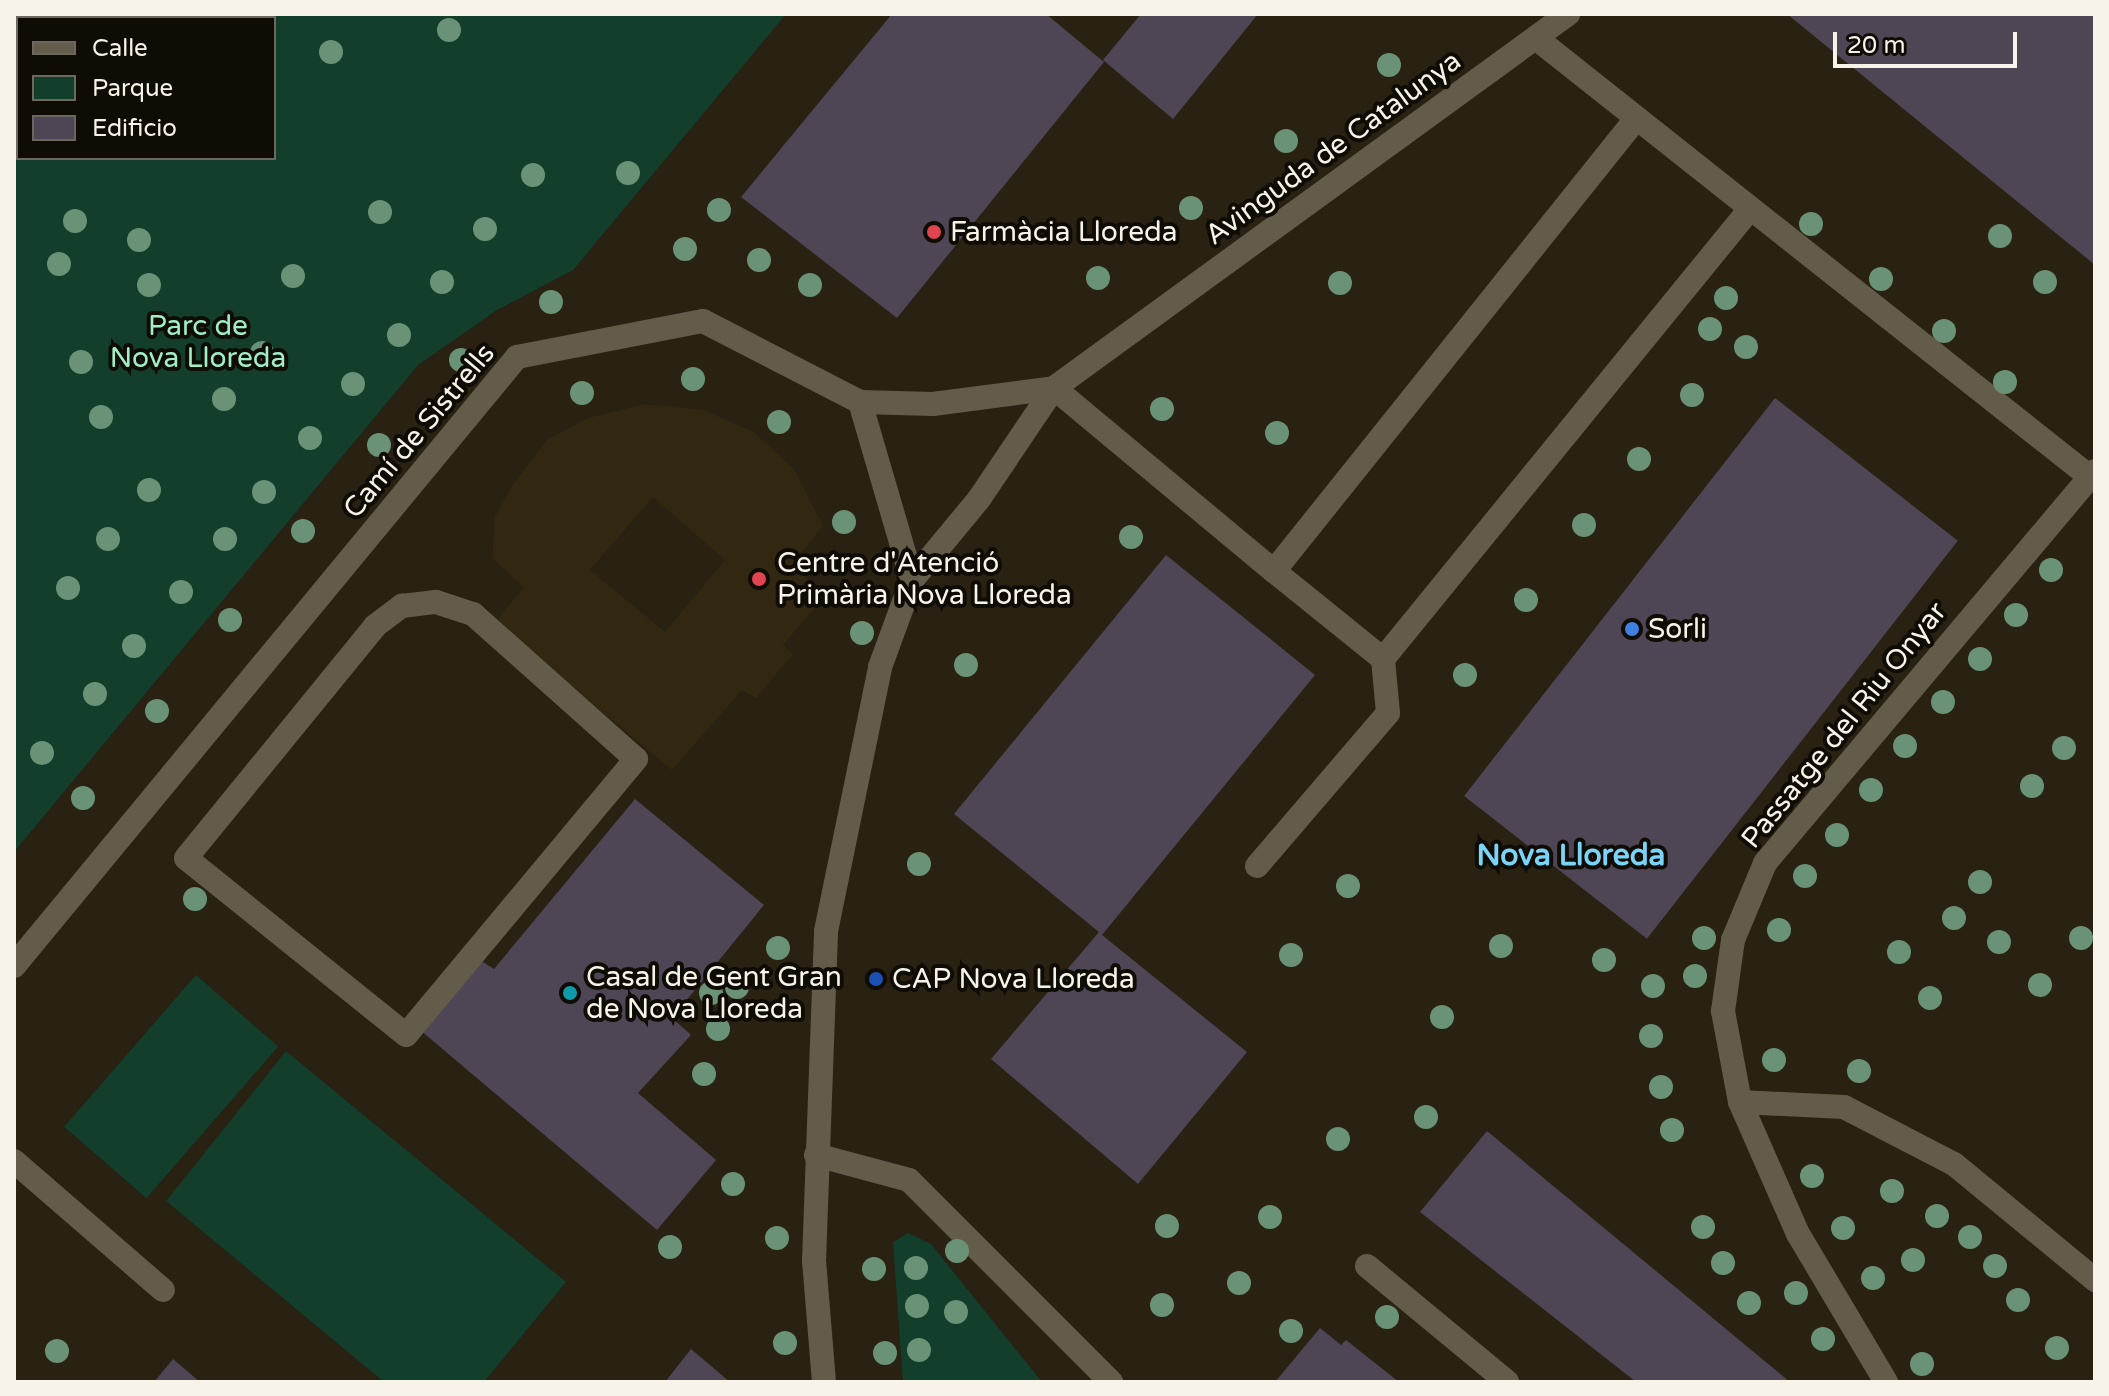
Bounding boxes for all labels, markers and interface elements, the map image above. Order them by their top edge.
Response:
legend [16,16,276,160]
scale bar [1837,16,2021,66]
text: 20 m [1847,31,1905,60]
text: Calle [92,34,148,63]
street label: Avinguda de Catalunya [1199,44,1467,252]
text: Parque [92,74,173,103]
text: Edificio [92,114,177,143]
place label: Farmàcia Lloreda [950,215,1177,249]
marker: Farmàcia Lloreda [925,223,943,241]
park label: Parc de Nova Lloreda [110,309,286,375]
street label: Camí de Sistrells [336,337,502,525]
place label: Centre d'Atenció Primària Nova Lloreda [777,546,1072,612]
marker: Centre d'Atenció Primària Nova Lloreda [748,568,770,590]
street label: Passatge del Riu Onyar [1734,595,1954,855]
place label: Sorli [1648,612,1707,646]
marker: Sorli [1623,620,1641,638]
district label: Nova Lloreda [1477,838,1665,874]
place label: Casal de Gent Gran de Nova Lloreda [586,960,842,1026]
place label: CAP Nova Lloreda [892,962,1135,996]
marker: CAP Nova Lloreda [867,970,885,988]
marker: Casal de Gent Gran de Nova Lloreda [561,984,579,1002]

